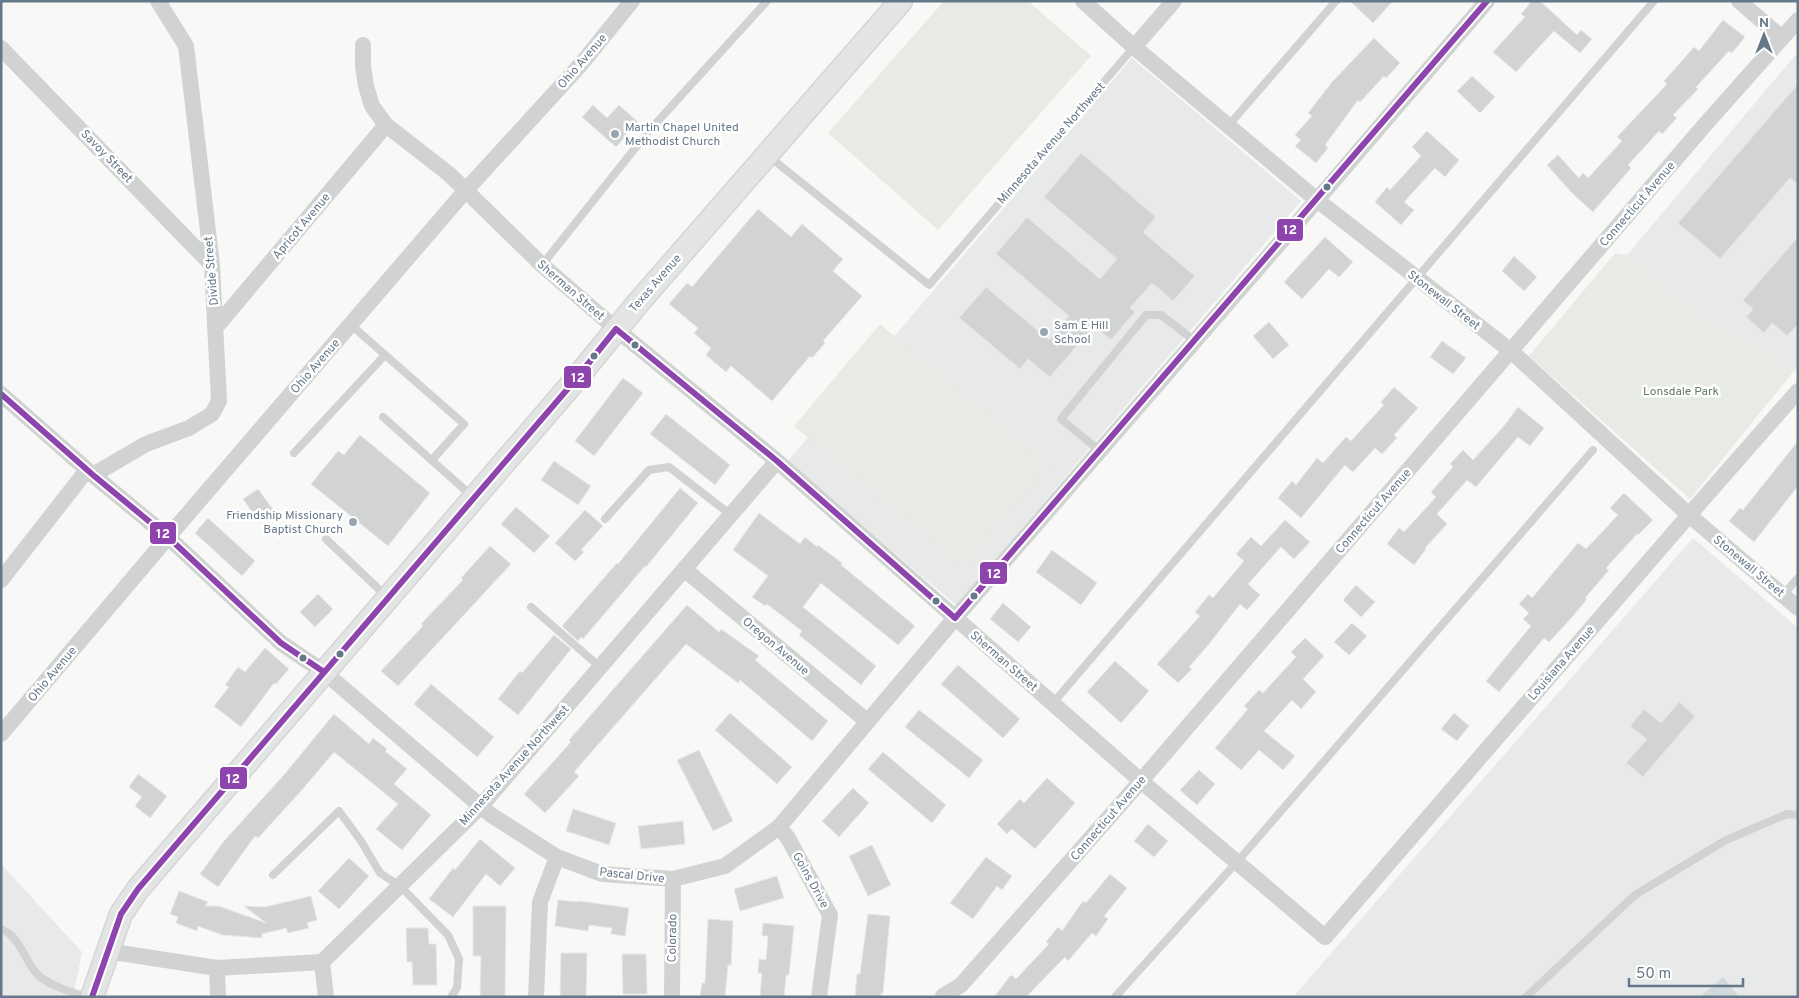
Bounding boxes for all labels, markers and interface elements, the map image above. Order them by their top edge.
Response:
north arrow [1739,10,1789,60]
text: N [1759,15,1769,32]
street label: Ohio Avenue [555,31,611,92]
street label: Minnesota Avenue Northwest [994,79,1109,208]
place label: Martin Chapel United Methodist Church [625,120,739,150]
street label: Savoy Street [77,127,136,187]
marker: Martin Chapel United Methodist Church [609,128,621,140]
street label: Connecticut Avenue [1596,159,1679,251]
unlabelled marker [1322,182,1332,192]
street label: Apricot Avenue [269,190,334,263]
line badge: 12 [1276,218,1304,242]
text: 12 [1283,222,1297,239]
street label: Divide Street [201,236,223,306]
street label: Texas Avenue [626,251,686,316]
street label: Sherman Street [533,257,608,325]
street label: Stonewall Street [1404,267,1483,334]
place label: Sam E Hill School [1054,318,1108,348]
marker: Sam E Hill School [1038,326,1050,338]
street label: Ohio Avenue [288,336,344,397]
unlabelled marker [630,340,640,350]
unlabelled marker [589,351,599,361]
line badge: 12 [563,365,592,389]
text: 12 [571,370,585,387]
park label: Lonsdale Park [1643,384,1719,400]
street label: Connecticut Avenue [1332,466,1415,558]
place label: Friendship Missionary Baptist Church [226,508,343,538]
marker: Friendship Missionary Baptist Church [347,516,359,528]
line badge: 12 [149,521,177,545]
text: 12 [156,526,170,543]
street label: Stonewall Street [1709,532,1787,601]
line badge: 12 [979,561,1008,585]
text: 12 [987,566,1001,583]
unlabelled marker [969,591,979,601]
unlabelled marker [931,596,941,606]
street label: Oregon Avenue [739,614,812,679]
street label: Louisiana Avenue [1525,623,1599,704]
street label: Sherman Street [966,628,1041,696]
street label: Ohio Avenue [25,644,81,706]
unlabelled marker [335,649,345,659]
unlabelled marker [298,653,308,663]
street label: Minnesota Avenue Northwest [456,702,573,829]
line badge: 12 [219,766,248,790]
text: 12 [226,771,240,788]
street label: Connecticut Avenue [1067,773,1150,865]
street label: Goins Drive [788,850,832,911]
street label: Pascal Drive [598,865,665,887]
street label: Colorado [665,913,681,962]
scale bar [1629,956,1743,988]
text: 50 m [1636,965,1671,984]

